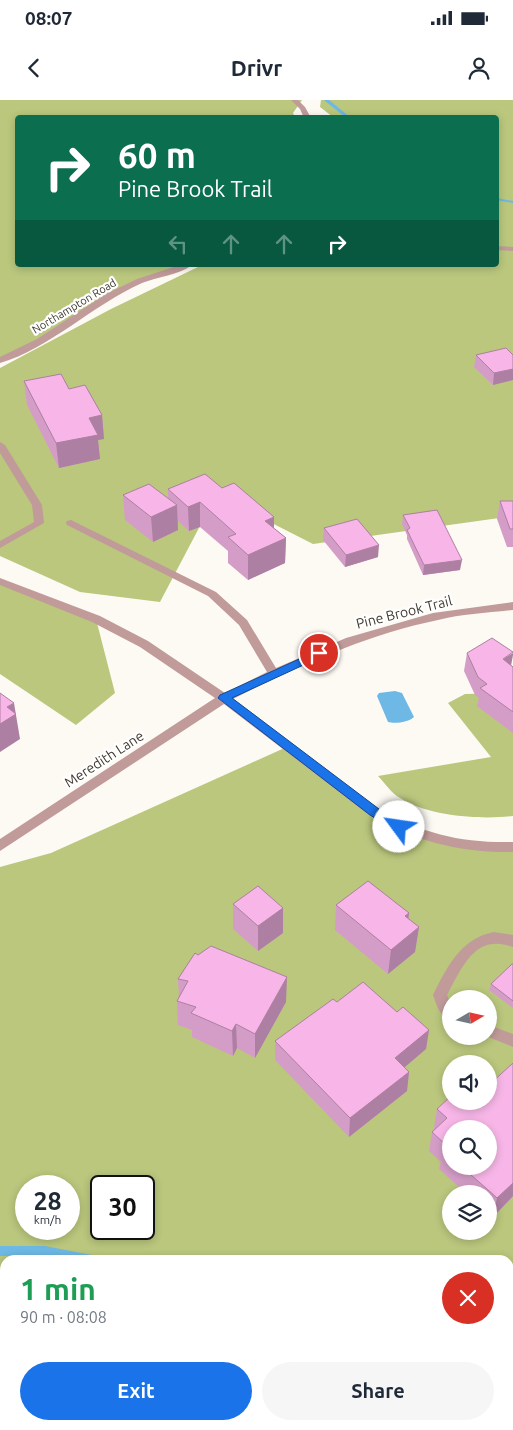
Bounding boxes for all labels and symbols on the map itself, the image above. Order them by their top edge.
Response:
street label: Northampton Road [30,276,118,336]
street label: Pine Brook Trail [354,592,454,632]
pin [298,632,340,674]
street label: Meredith Lane [61,727,147,791]
position arrow [372,800,424,852]
north arrow [442,990,498,1045]
speed limit sign: 30 [90,1175,155,1240]

